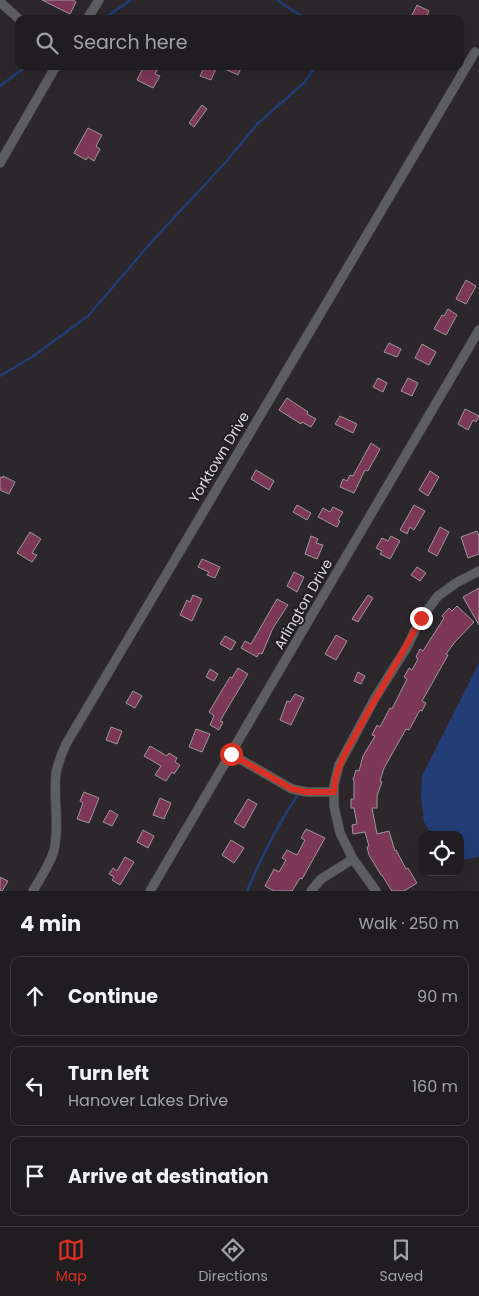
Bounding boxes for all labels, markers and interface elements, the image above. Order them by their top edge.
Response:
search box [15,15,464,70]
icon: search [33,29,61,57]
text: Search here [73,29,187,56]
street label: Yorktown Drive [184,407,254,506]
street label: Arlington Drive [269,555,337,653]
route end [410,607,433,630]
route start [220,743,243,766]
map controls [419,831,464,876]
button: locate [419,831,464,876]
text: 4 min [20,909,81,938]
text: Walk · 250 m [358,912,459,935]
icon: ahead [21,982,49,1010]
text: Continue [68,983,158,1010]
text: 90 m [417,985,458,1008]
text: Turn left [68,1060,149,1087]
icon: left [21,1072,49,1100]
text: 160 m [412,1075,458,1098]
text: Hanover Lakes Drive [68,1089,228,1112]
icon: arrive [21,1162,49,1190]
text: Arrive at destination [68,1163,269,1190]
tab: Map [56,1236,87,1287]
tab: Directions [198,1236,268,1287]
tab: Saved [379,1236,423,1287]

